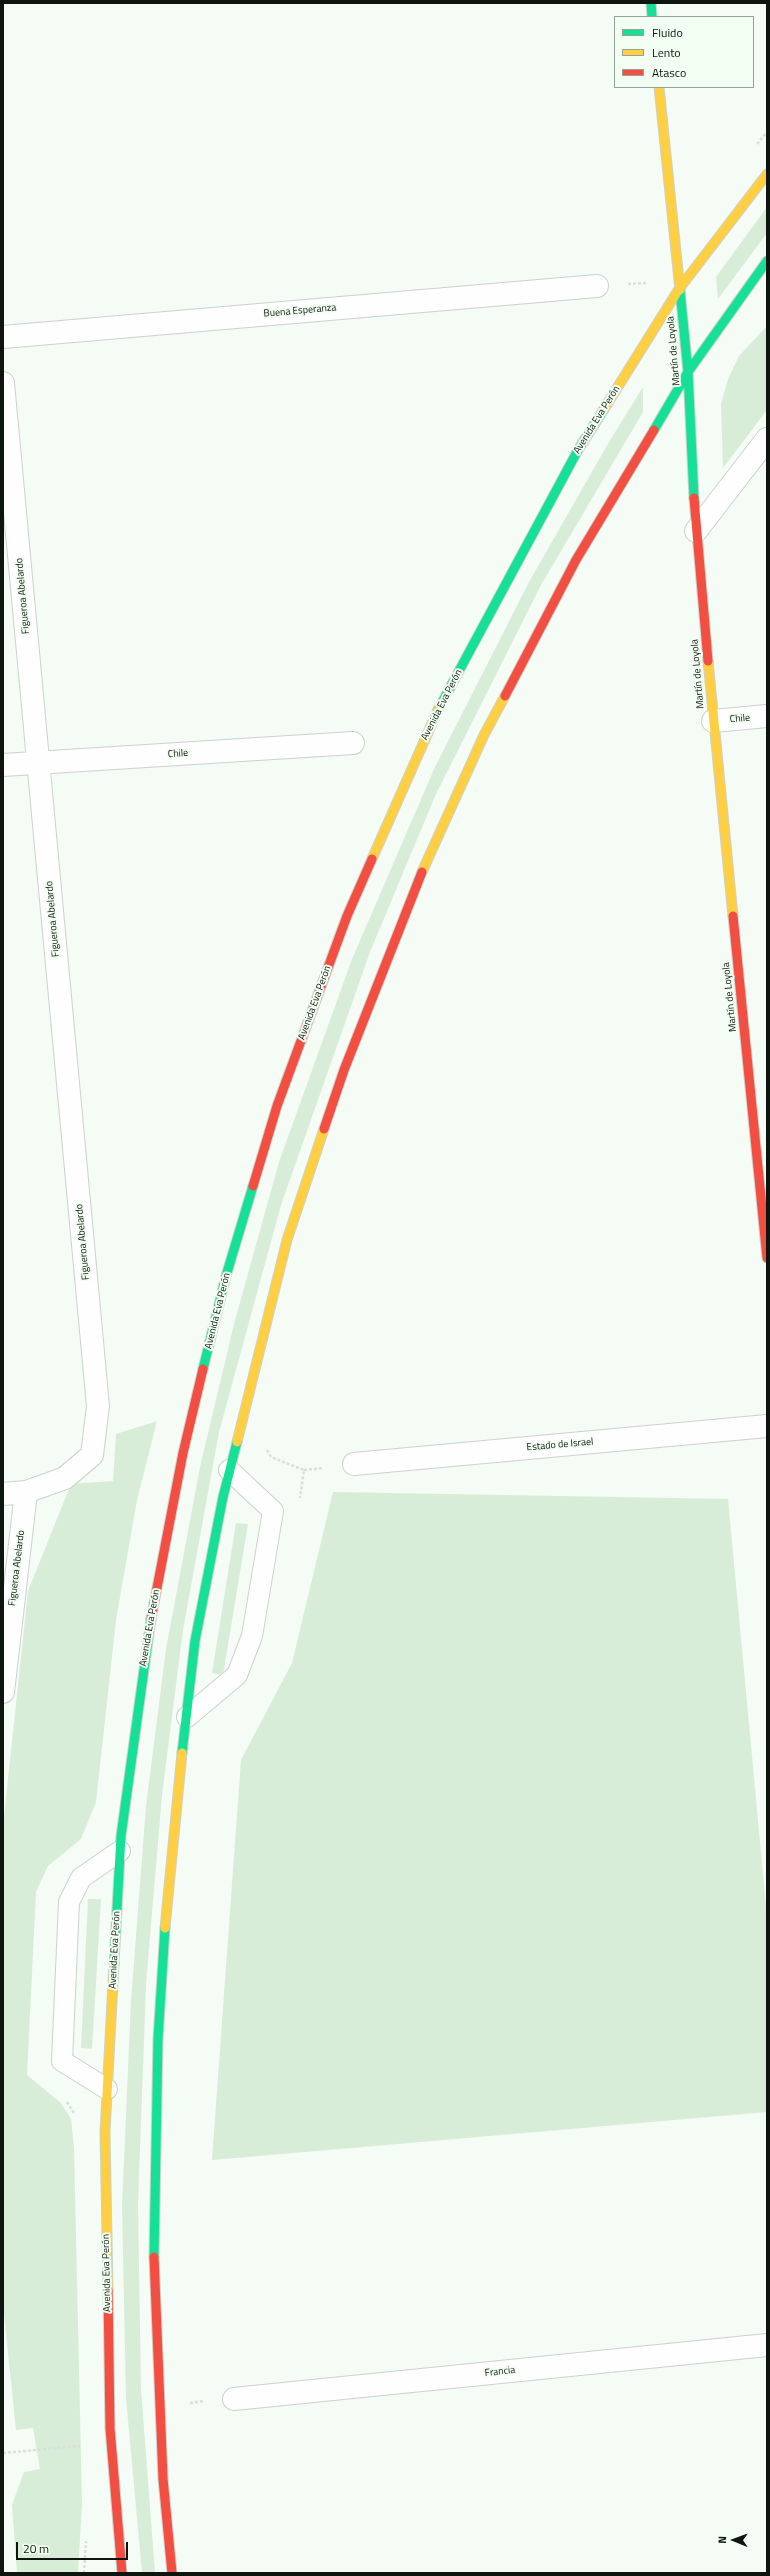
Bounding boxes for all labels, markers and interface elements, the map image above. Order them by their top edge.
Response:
legend [614,16,754,88]
text: Fluido [652,23,683,42]
text: Lento [652,43,681,62]
text: Atasco [652,63,686,82]
street label: Buena Esperanza [263,302,337,320]
street label: Martín de Loyola [665,316,683,386]
street label: Avenida Eva Perón [571,384,623,456]
street label: Figueroa Abelardo [14,557,32,635]
street label: Martín de Loyola [689,639,707,709]
street label: Avenida Eva Perón [419,668,465,742]
street label: Chile [729,712,751,726]
street label: Chile [167,747,189,761]
street label: Figueroa Abelardo [44,880,62,958]
street label: Martín de Loyola [720,962,740,1032]
street label: Avenida Eva Perón [296,964,334,1042]
street label: Figueroa Abelardo [74,1203,92,1281]
street label: Avenida Eva Perón [203,1272,233,1350]
street label: Estado de Israel [526,1436,594,1454]
street label: Figueroa Abelardo [6,1529,28,1607]
street label: Avenida Eva Perón [137,1589,163,1667]
street label: Avenida Eva Perón [107,1911,123,1989]
street label: Avenida Eva Perón [100,2234,114,2312]
street label: Francia [484,2364,516,2380]
north arrow [714,2520,754,2560]
scale bar [18,2534,130,2560]
text: N [714,2536,730,2544]
text: 20 m [23,2539,49,2558]

